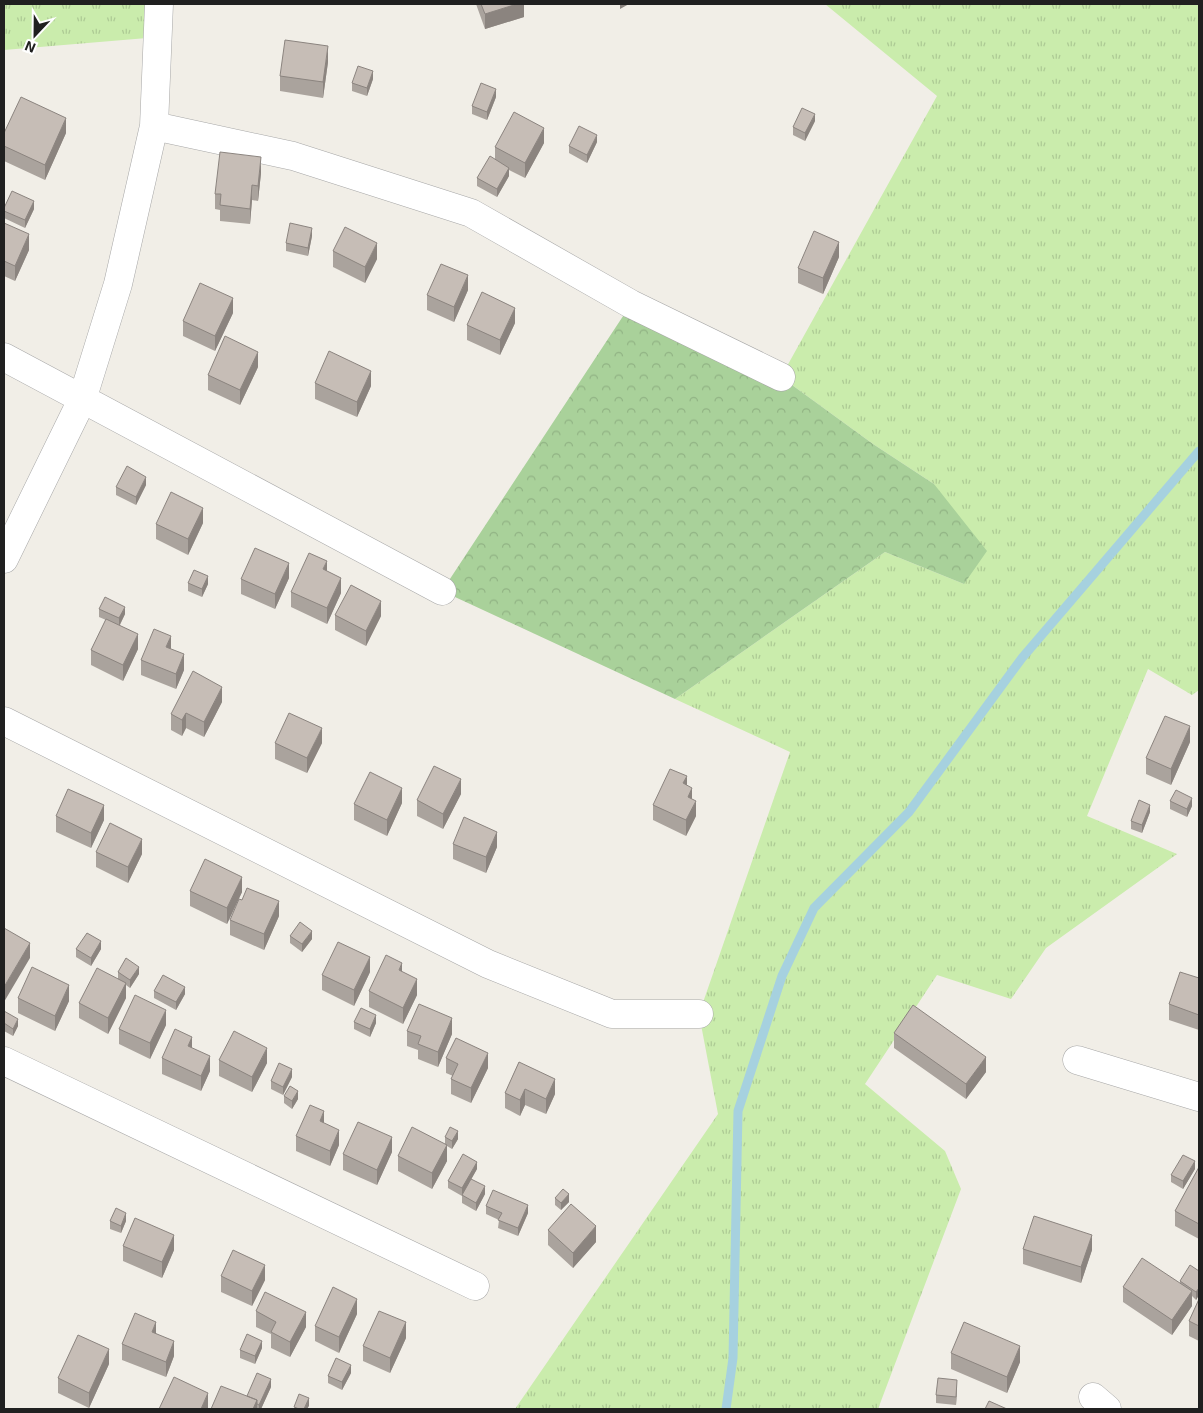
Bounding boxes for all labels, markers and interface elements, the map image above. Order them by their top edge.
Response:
north arrow [10,10,60,60]
text: N [22,38,38,57]

